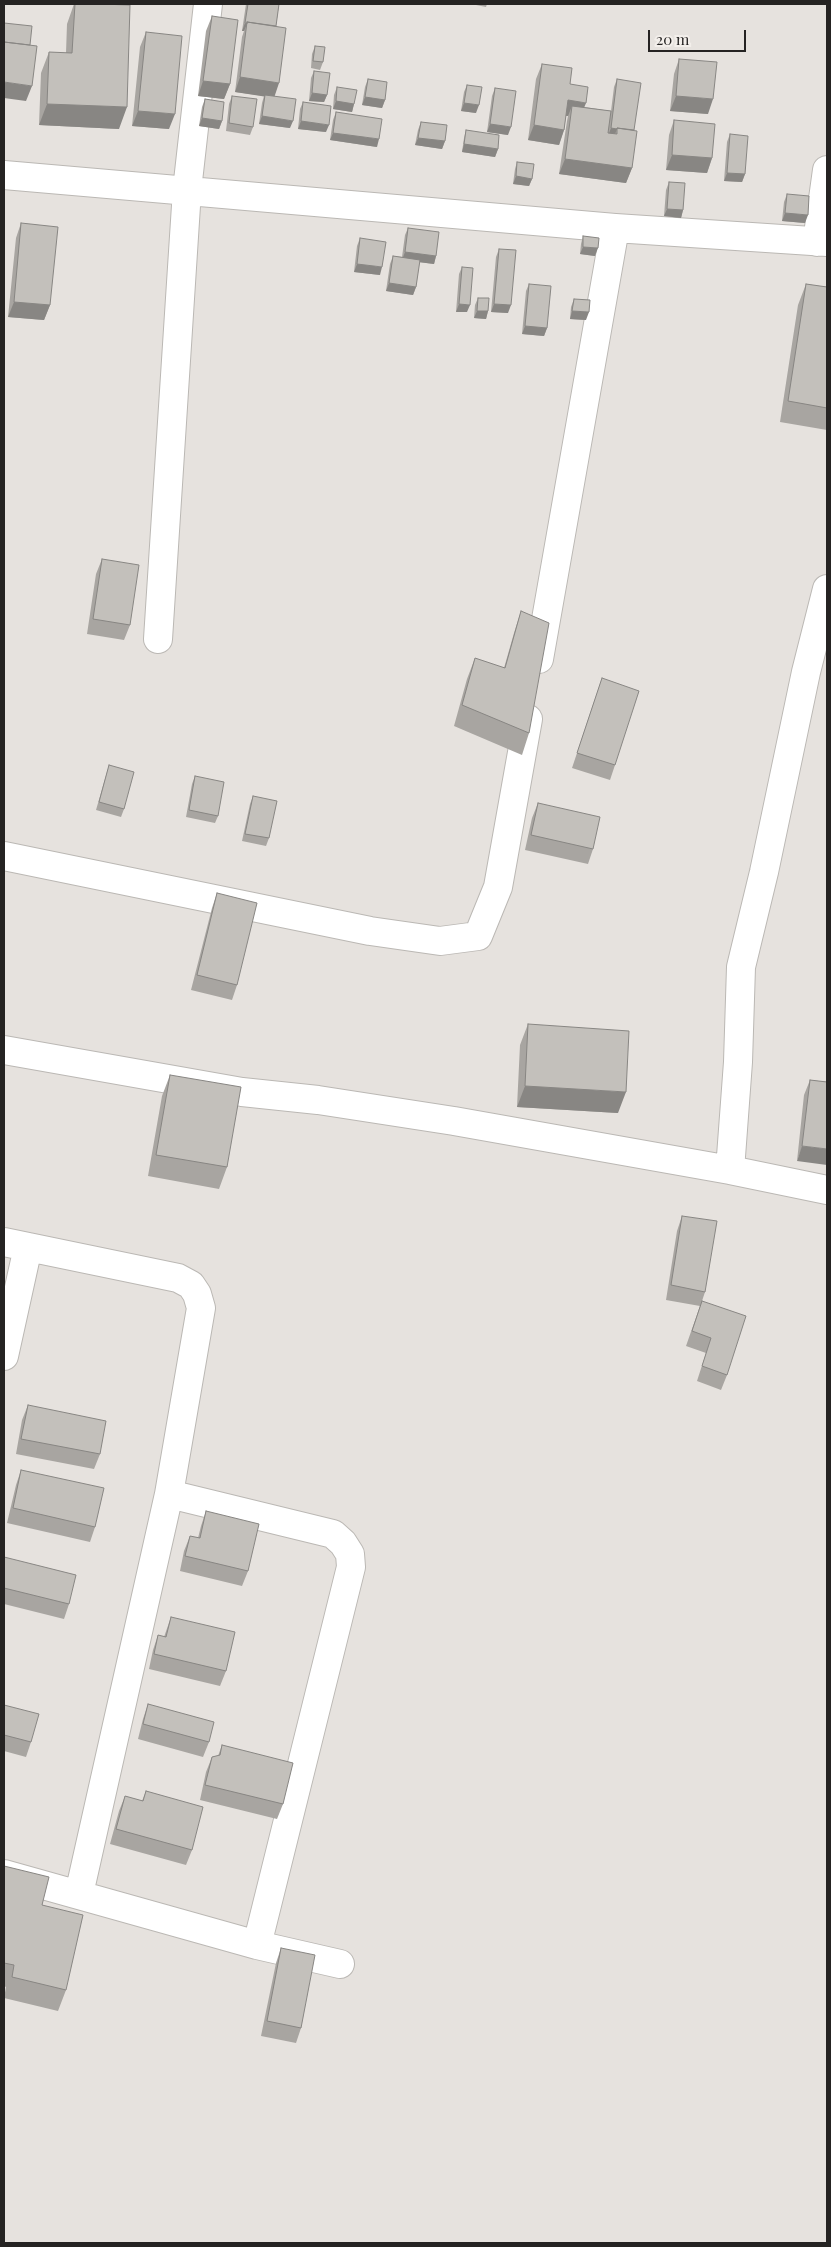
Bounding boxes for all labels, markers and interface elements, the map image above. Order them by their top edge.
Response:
scale bar [651,20,748,52]
text: 20 m [656,29,689,49]

